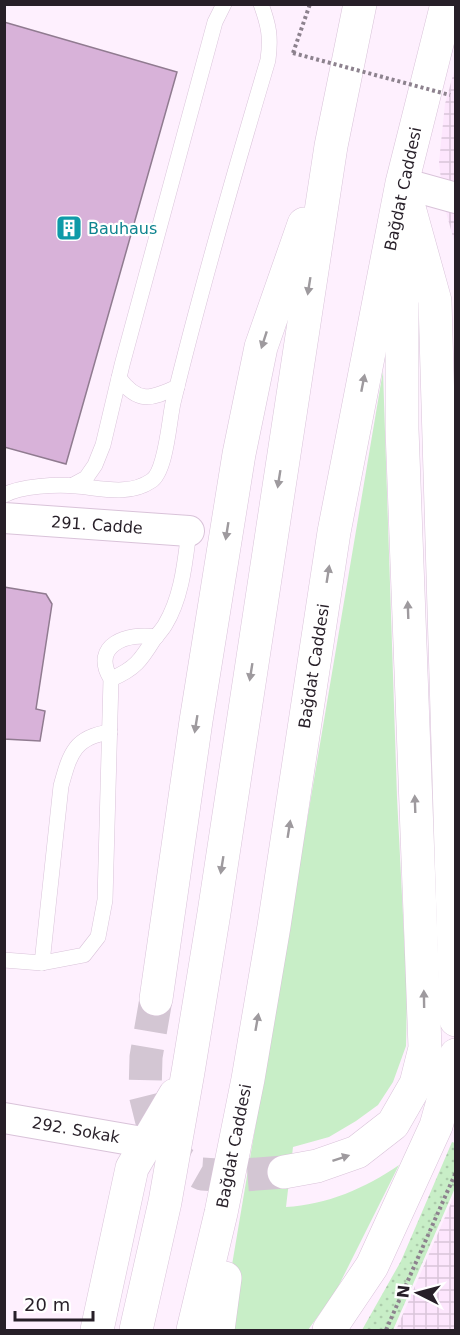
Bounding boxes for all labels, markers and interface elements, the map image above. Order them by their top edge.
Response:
street label: Bağdat Caddesi [381,125,425,253]
building icon: Bauhaus [54,213,84,243]
place label: Bauhaus [88,219,157,238]
one-way arrow [304,277,313,296]
one-way arrow [258,331,268,349]
one-way arrow [359,373,368,392]
one-way arrow [275,470,284,489]
street label: 291. Cadde [51,512,143,538]
one-way arrow [222,522,231,541]
one-way arrow [323,565,332,584]
one-way arrow [404,600,413,619]
street label: Bağdat Caddesi [295,602,333,730]
one-way arrow [246,663,255,682]
one-way arrow [192,714,201,733]
one-way arrow [410,795,420,814]
one-way arrow [284,820,293,839]
one-way arrow [217,855,226,874]
one-way arrow [419,990,428,1009]
one-way arrow [253,1012,262,1031]
street label: Bağdat Caddesi [213,1082,255,1210]
street label: 292. Sokak [31,1113,122,1147]
one-way arrow [332,1152,350,1162]
north arrow [388,1263,448,1323]
scale bar [15,1284,93,1322]
text: N [393,1284,414,1299]
text: 20 m [24,1294,70,1315]

